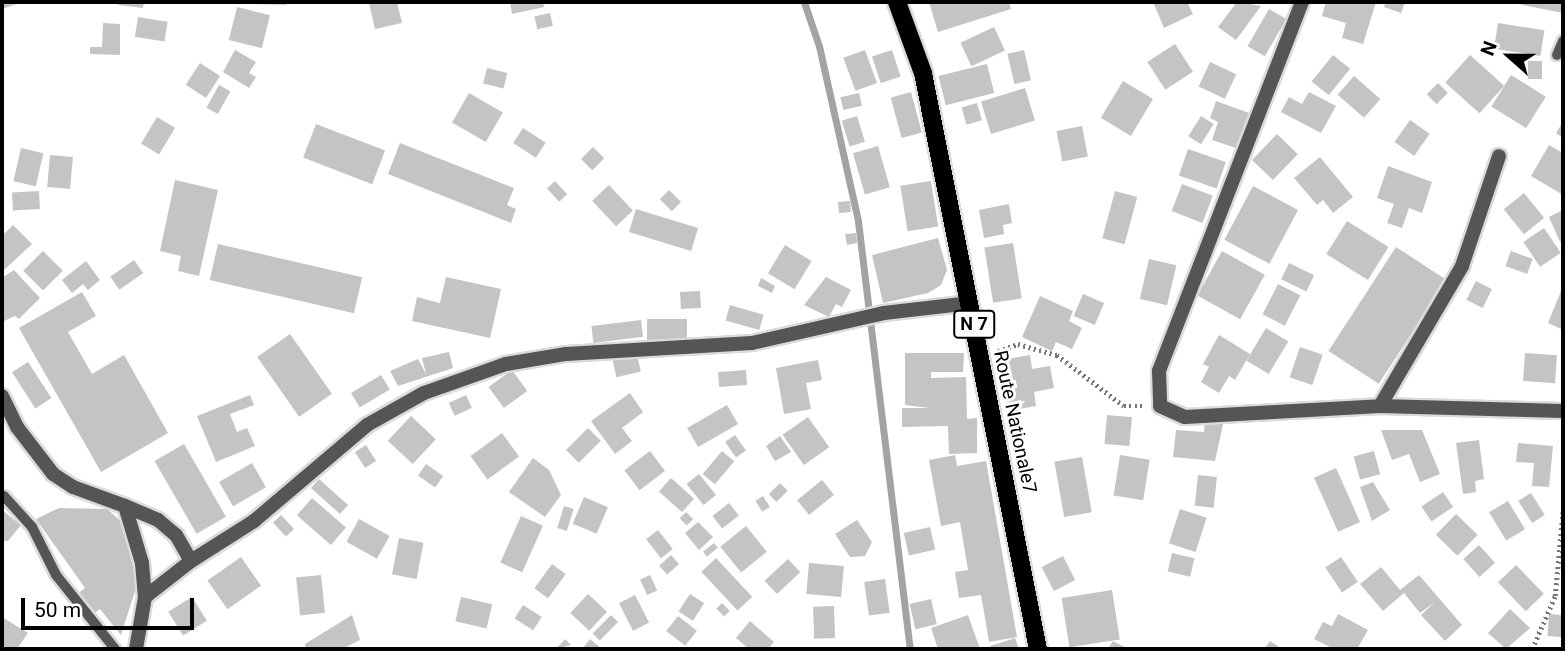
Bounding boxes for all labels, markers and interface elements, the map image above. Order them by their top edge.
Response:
north arrow [1474,21,1544,91]
text: N [1476,38,1502,59]
road number: N 7 [953,310,995,338]
street label: Route Nationale7 [989,348,1041,496]
scale bar [24,584,198,628]
text: 50 m [34,598,81,622]

